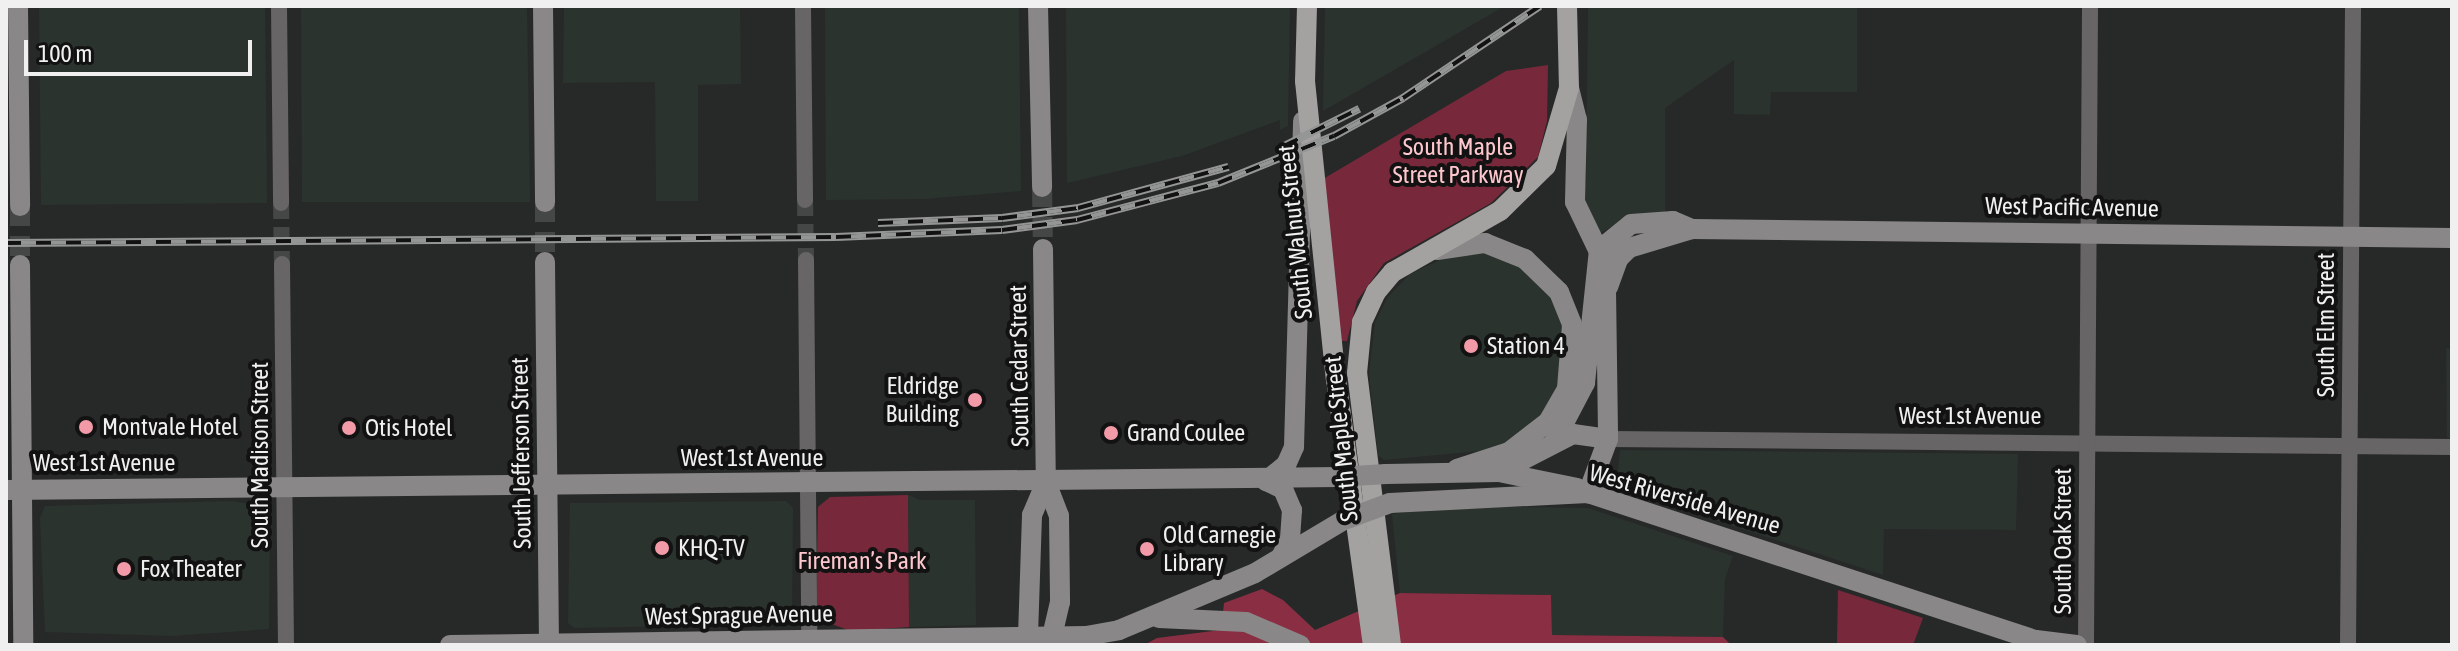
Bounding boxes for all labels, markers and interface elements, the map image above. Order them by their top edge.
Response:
scale bar [28,24,256,74]
text: 100 m [38,40,92,67]
park label: South Maple Street Parkway [1392,133,1524,189]
street label: South Walnut Street [1272,143,1318,321]
street label: West Pacific Avenue [1985,191,2159,223]
street label: South Elm Street [2312,253,2340,397]
street label: South Cedar Street [1003,285,1035,447]
place label: Station 4 [1487,332,1565,360]
marker: Station 4 [1462,337,1480,355]
street label: South Maple Street [1318,355,1364,523]
street label: South Jefferson Street [505,357,537,549]
street label: South Madison Street [246,362,274,548]
place label: Eldridge Building [886,372,959,428]
marker: Eldridge Building [966,391,984,409]
street label: West 1st Avenue [1899,402,2041,430]
place label: Montvale Hotel [102,413,238,441]
place label: Otis Hotel [365,414,452,442]
marker: Montvale Hotel [77,418,95,436]
marker: Otis Hotel [340,419,358,437]
place label: Grand Coulee [1127,419,1245,447]
marker: Grand Coulee [1102,424,1120,442]
street label: West 1st Avenue [681,444,823,472]
street label: West 1st Avenue [33,449,175,477]
street label: West Riverside Avenue [1586,458,1784,540]
street label: South Oak Street [2049,468,2077,614]
place label: Old Carnegie Library [1163,521,1276,577]
place label: KHQ-TV [678,534,745,562]
marker: KHQ-TV [653,539,671,557]
marker: Old Carnegie Library [1138,540,1156,558]
park label: Fireman’s Park [797,547,927,575]
place label: Fox Theater [140,555,242,583]
marker: Fox Theater [115,560,133,578]
street label: West Sprague Avenue [645,599,833,631]

